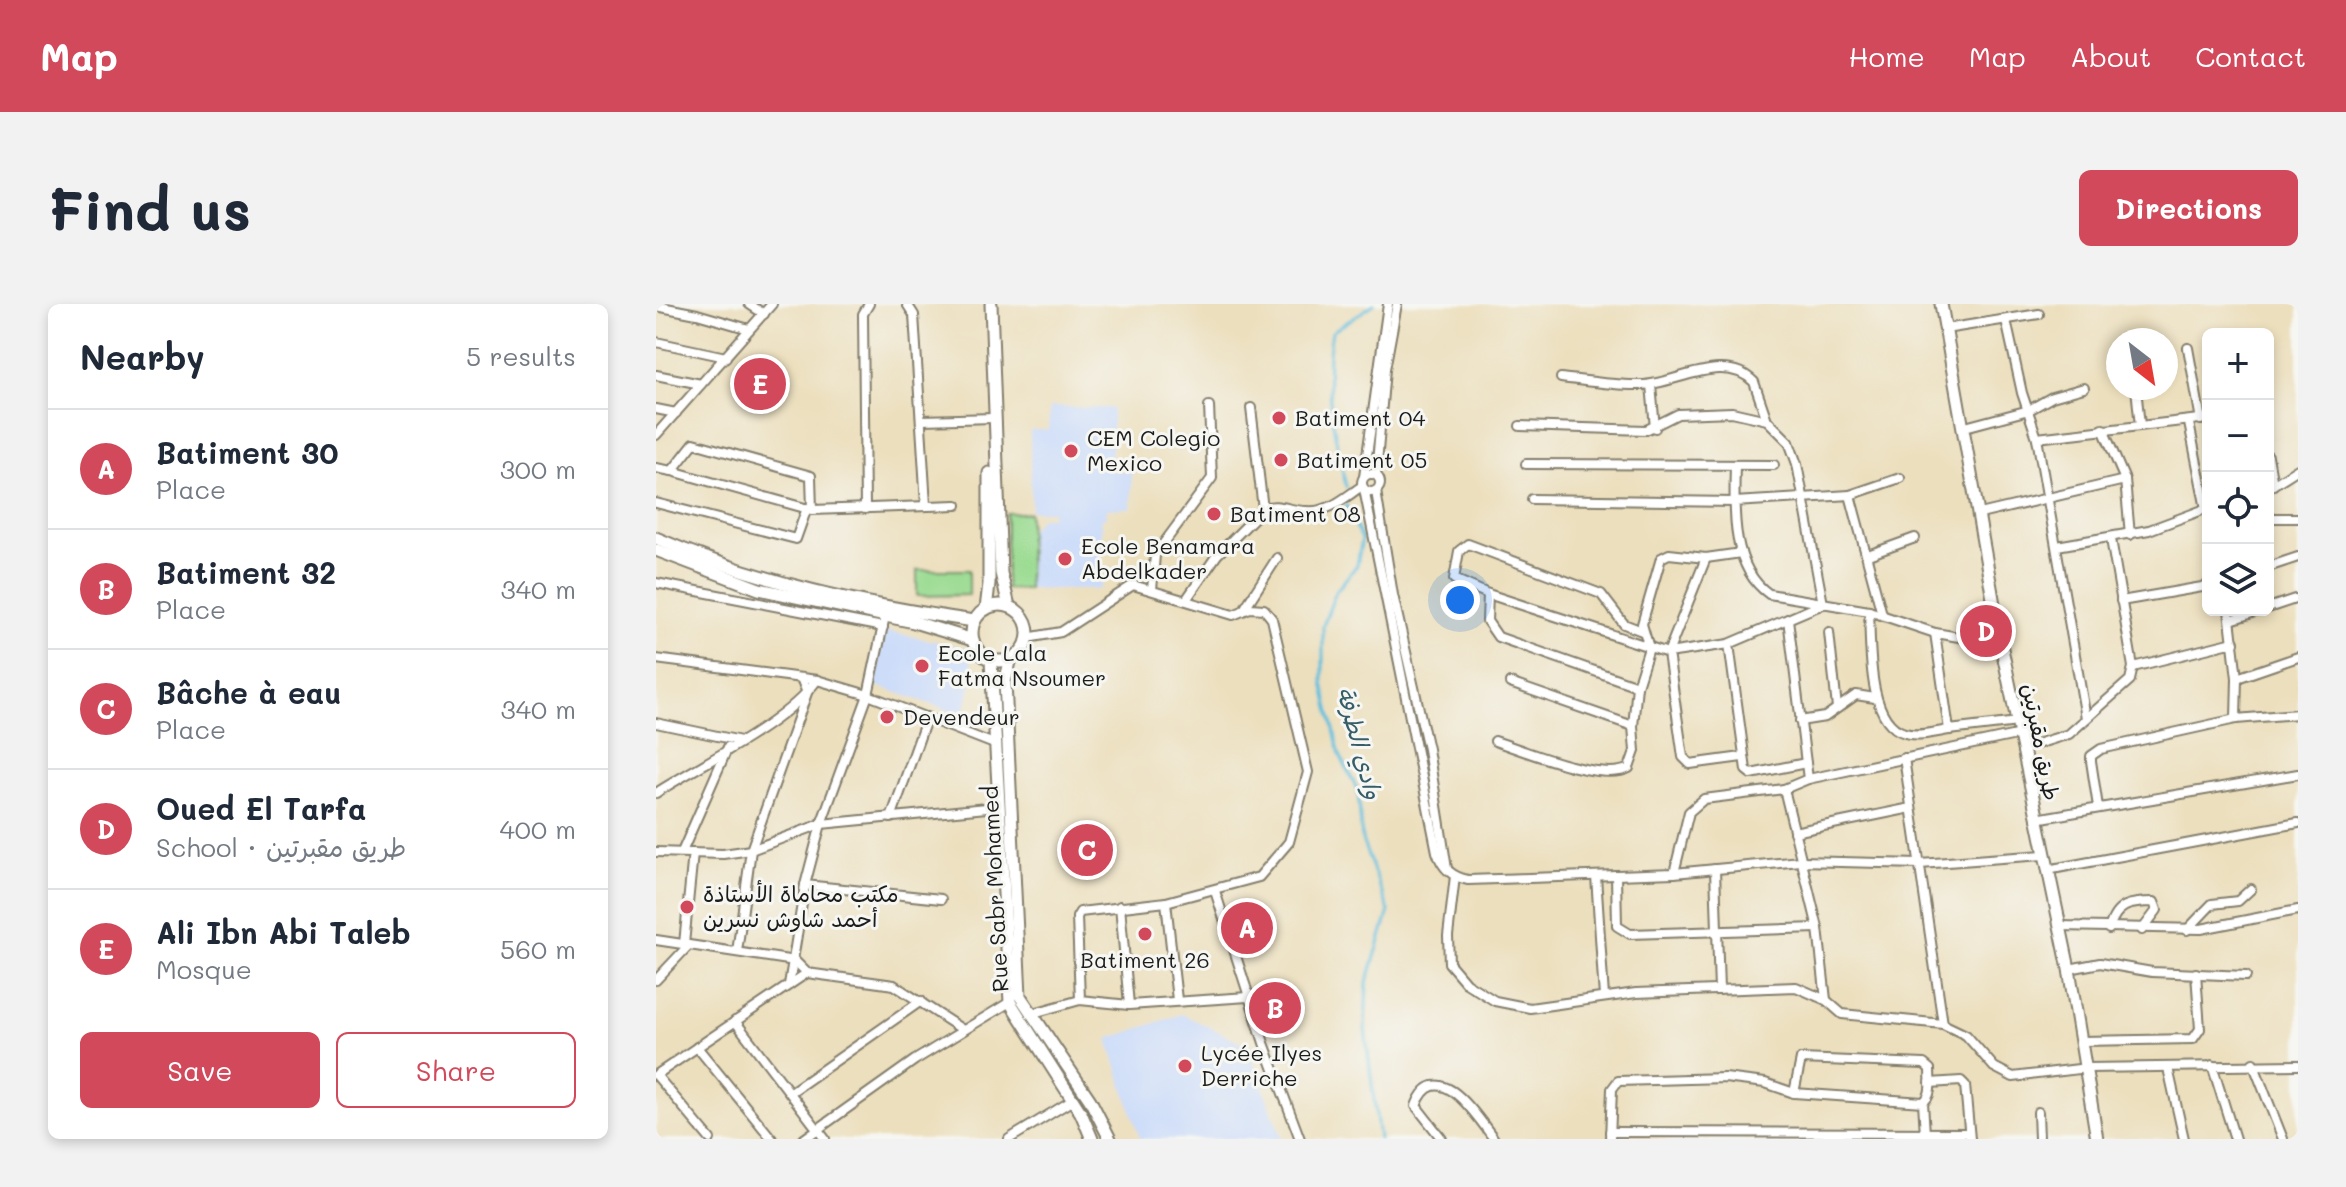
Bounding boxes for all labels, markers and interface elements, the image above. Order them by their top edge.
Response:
text: Map [40,31,118,81]
text: Home [1849,38,1925,74]
text: Map [1969,38,2026,74]
text: About [2070,38,2151,74]
text: Contact [2195,38,2306,74]
button: Directions [2079,170,2298,246]
text: Find us [48,172,251,245]
north arrow [2106,328,2178,400]
map controls [2202,328,2274,616]
button: + [2202,328,2274,400]
text: Nearby [80,334,205,379]
text: 5 results [466,339,576,373]
pin: E [734,354,786,414]
button: − [2202,400,2274,472]
place label: Batiment 04 [1295,403,1425,432]
marker: Batiment 04 [1270,409,1288,427]
place label: CEM Colegio Mexico [1087,423,1220,477]
text: Batiment 30 [156,432,338,472]
marker: CEM Colegio Mexico [1062,442,1080,460]
place label: Batiment 05 [1297,445,1427,474]
marker: Batiment 05 [1272,451,1290,469]
text: A [97,452,115,486]
text: 300 m [500,452,576,486]
text: Place [156,472,226,506]
button: locate [2202,472,2274,544]
place label: Batiment 08 [1230,499,1361,528]
marker: Batiment 08 [1205,505,1223,523]
place label: Ecole Benamara Abdelkader [1081,531,1255,585]
button: layers [2202,544,2274,616]
marker: Ecole Benamara Abdelkader [1056,550,1074,568]
text: Batiment 32 [156,552,336,592]
text: B [97,572,115,606]
text: 340 m [500,572,576,606]
your location [1440,580,1480,620]
text: Place [156,592,226,626]
pin: D [1960,601,2012,661]
place label: Ecole Lala Fatma Nsoumer [938,638,1106,692]
marker: Ecole Lala Fatma Nsoumer [913,657,931,675]
text: Bâche à eau [156,672,341,712]
street label: طريق مقبرتين [2016,681,2067,803]
water label: وادي الطرفة [1328,683,1390,803]
text: C [96,692,116,726]
text: 340 m [500,692,576,726]
place label: Devendeur [903,702,1020,731]
marker: Devendeur [878,708,896,726]
text: Place [156,712,226,746]
street label: Rue Sabr Mohamed [975,785,1014,993]
text: Oued El Tarfa [156,788,366,828]
text: D [97,812,115,846]
text: 400 m [500,812,576,846]
pin: C [1061,820,1113,880]
text: School · طريق مقبرتين [156,830,406,864]
place label: مكتب محاماة الأستاذة أحمد شاوش نسرين [703,879,899,933]
marker: مكتب محاماة الأستاذة أحمد شاوش نسرين [678,898,696,916]
pin: A [1221,898,1273,958]
text: Ali Ibn Abi Taleb [156,912,411,952]
marker: Batiment 26 [1136,925,1154,943]
text: E [98,932,114,966]
text: 560 m [500,932,576,966]
place label: Batiment 26 [1080,945,1210,974]
text: Mosque [156,952,252,986]
pin: B [1249,978,1301,1038]
button: Save [80,1032,320,1108]
button: Share [336,1032,576,1108]
place label: Lycée Ilyes Derriche [1201,1038,1322,1092]
marker: Lycée Ilyes Derriche [1176,1057,1194,1075]

